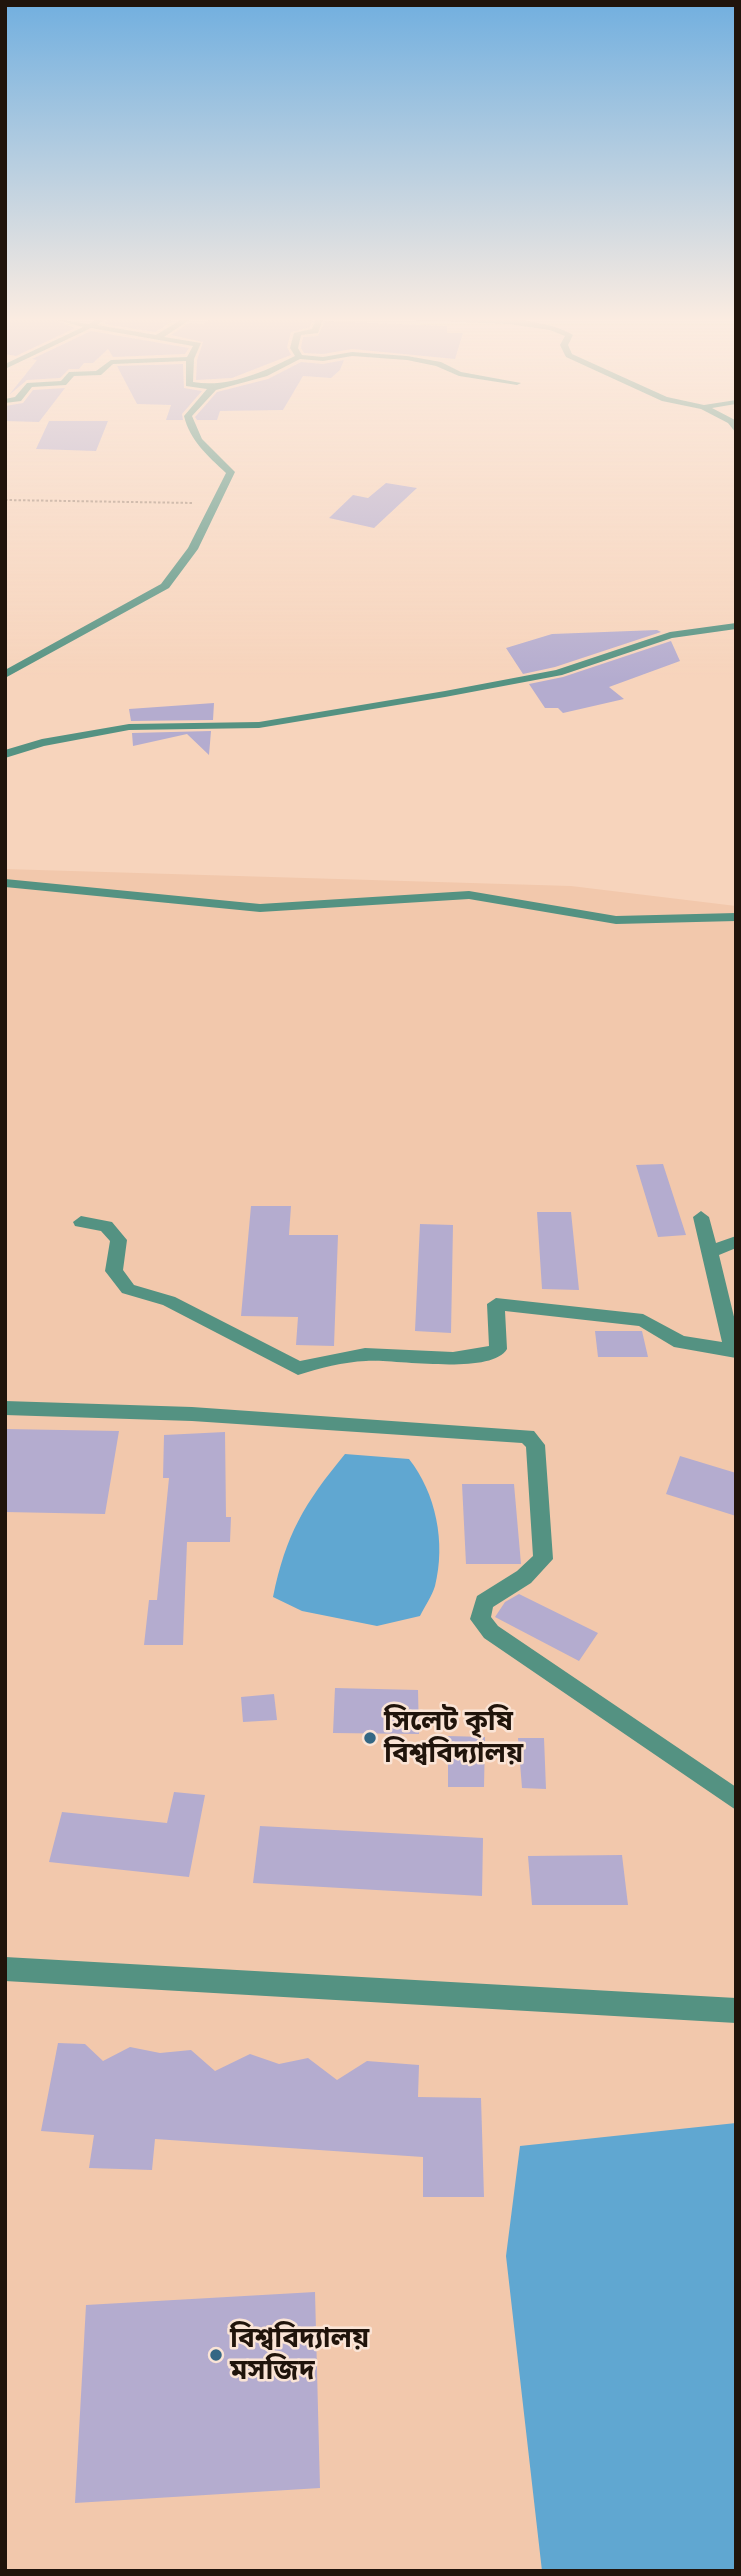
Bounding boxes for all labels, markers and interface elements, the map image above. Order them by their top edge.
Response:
place label: সিলেট কৃষি বিশ্ববিদ্যালয় [384,1705,523,1771]
marker: সিলেট কৃষি বিশ্ববিদ্যালয় [362,1730,378,1746]
place label: বিশ্ববিদ্যালয় মসজিদ [230,2322,369,2388]
marker: বিশ্ববিদ্যালয় মসজিদ [208,2347,224,2363]

